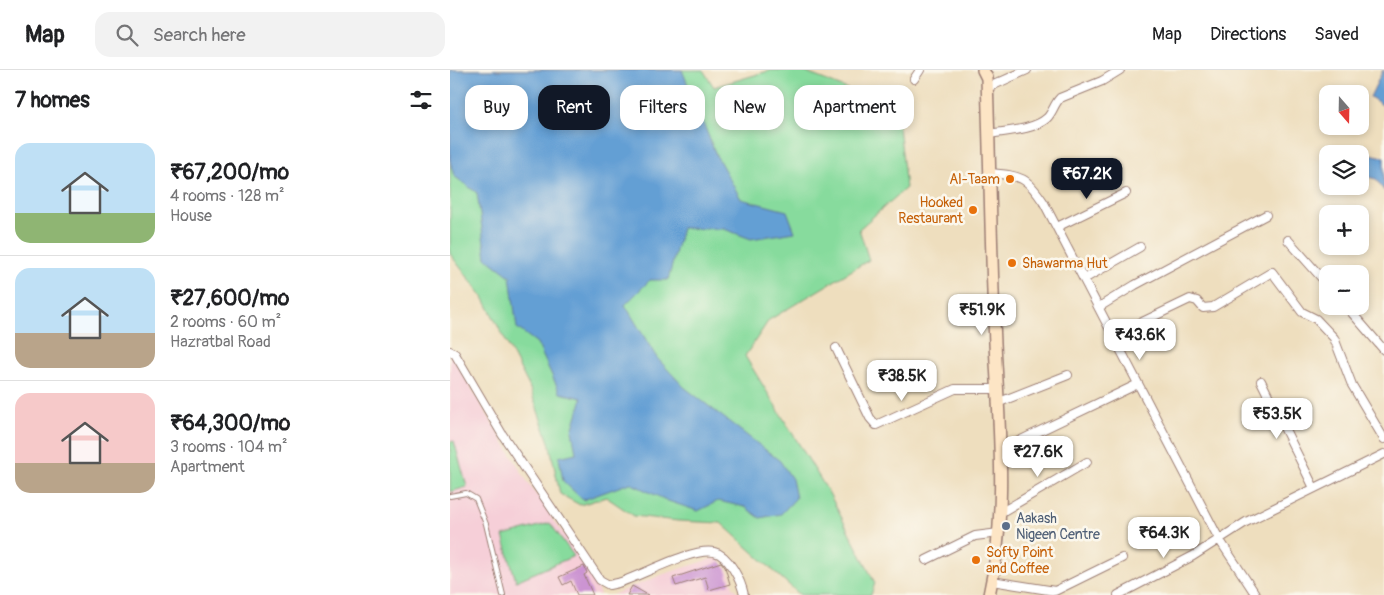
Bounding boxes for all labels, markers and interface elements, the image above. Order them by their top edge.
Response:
search box [95,12,445,57]
text: Map [25,20,65,49]
icon: search [113,21,141,49]
text: Search here [153,23,246,47]
text: Map [1152,23,1182,46]
text: Directions [1210,23,1286,46]
text: Saved [1314,23,1359,46]
chip: Buy [465,85,528,130]
chip: Rent [538,85,610,130]
chip: Filters [620,85,705,130]
chip: New [715,85,784,130]
chip: Apartment [794,85,914,130]
north arrow [1319,85,1369,135]
map controls [1319,85,1369,315]
icon: filters [407,86,435,114]
text: 7 homes [15,87,90,114]
button: layers [1319,145,1369,195]
pin: ₹67.2K [1046,158,1128,200]
text: ₹67,200/mo [170,159,289,186]
icon: home [55,163,115,223]
text: ₹67.2K [1062,164,1112,184]
place label: Al-Taam [949,171,1000,188]
marker: Al-Taam [1004,173,1016,185]
text: 4 rooms · 128 m² [170,186,285,206]
place label: Hooked Restaurant [898,194,963,227]
marker: Hooked Restaurant [967,204,979,216]
button: + [1319,205,1369,255]
text: House [170,206,212,226]
place label: Shawarma Hut [1022,255,1108,272]
marker: Shawarma Hut [1006,257,1018,269]
button: − [1319,265,1369,315]
text: ₹27,600/mo [170,285,289,312]
icon: home [55,288,115,348]
pin: ₹51.9K [941,294,1023,336]
text: ₹51.9K [959,300,1005,320]
text: 2 rooms · 60 m² [170,312,281,332]
pin: ₹43.6K [1099,318,1181,361]
text: ₹43.6K [1115,325,1165,345]
text: Hazratbal Road [170,332,271,352]
pin: ₹38.5K [861,360,943,402]
text: ₹38.5K [878,366,926,386]
pin: ₹53.5K [1236,398,1318,440]
text: ₹53.5K [1252,404,1302,424]
text: ₹64,300/mo [170,410,290,437]
icon: home [55,413,115,473]
pin: ₹27.6K [997,436,1079,478]
text: 3 rooms · 104 m² [170,437,287,457]
text: ₹27.6K [1013,442,1063,462]
text: Apartment [170,457,245,477]
place label: Aakash Nigeen Centre [1016,510,1100,543]
pin: ₹64.3K [1123,516,1205,559]
marker: Aakash Nigeen Centre [1000,520,1012,532]
text: ₹64.3K [1139,523,1189,543]
place label: Softy Point and Coffee [986,544,1053,577]
marker: Softy Point and Coffee [970,554,982,566]

